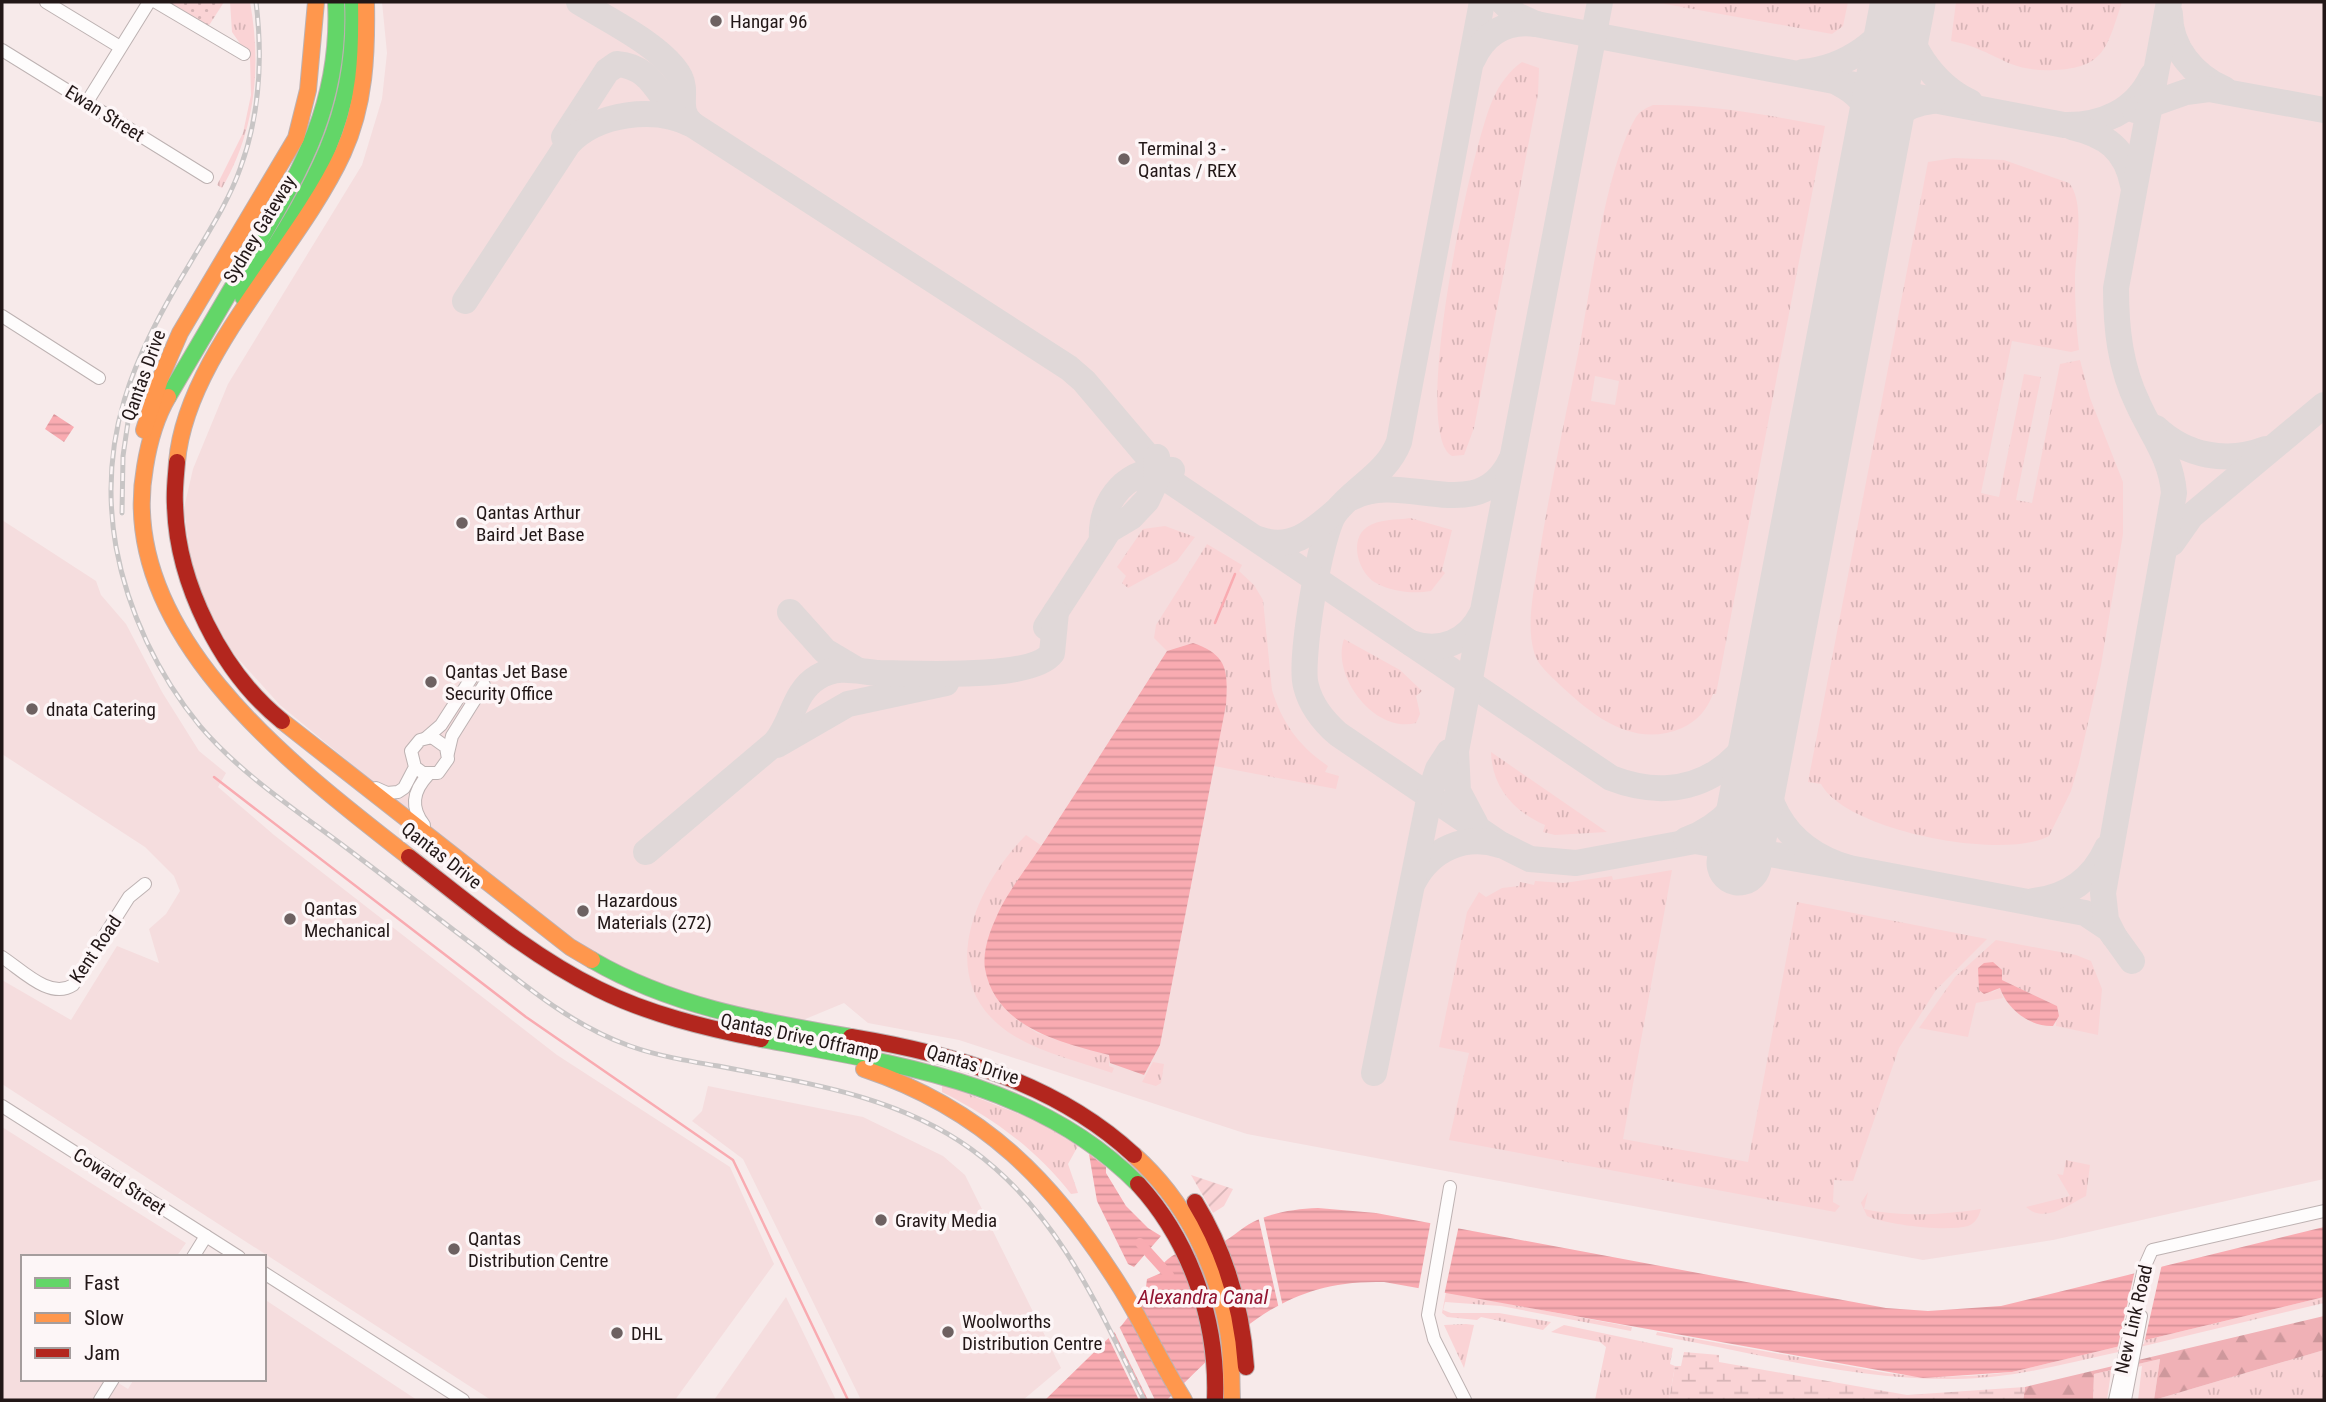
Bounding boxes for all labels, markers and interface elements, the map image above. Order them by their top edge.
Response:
place label: Hangar 96 [730,10,807,33]
marker: Hangar 96 [708,13,724,29]
street label: Ewan Street [61,80,148,147]
place label: Terminal 3 - Qantas / REX [1138,137,1237,182]
marker: Terminal 3 - Qantas / REX [1116,151,1132,167]
street label: Sydney Gateway [218,171,301,287]
street label: Qantas Drive [116,326,171,424]
place label: Qantas Arthur Baird Jet Base [476,501,584,546]
marker: Qantas Arthur Baird Jet Base [454,515,470,531]
place label: Qantas Jet Base Security Office [445,660,568,705]
marker: Qantas Jet Base Security Office [423,674,439,690]
place label: dnata Catering [46,698,156,721]
marker: dnata Catering [24,701,40,717]
street label: Qantas Drive [397,817,486,894]
place label: Hazardous Materials (272) [597,889,712,934]
place label: Qantas Mechanical [304,897,390,942]
marker: Hazardous Materials (272) [575,903,591,919]
street label: Kent Road [65,911,126,987]
marker: Qantas Mechanical [282,911,298,927]
street label: Qantas Drive Offramp [719,1008,881,1065]
street label: Qantas Drive [924,1040,1022,1089]
street label: Coward Street [69,1143,170,1220]
place label: Gravity Media [895,1209,997,1232]
marker: Gravity Media [873,1212,889,1228]
place label: Qantas Distribution Centre [468,1227,608,1272]
marker: Qantas Distribution Centre [446,1241,462,1257]
legend [21,1255,266,1381]
street label: New Link Road [2110,1262,2157,1376]
text: Fast [84,1271,120,1295]
water label: Alexandra Canal [1137,1285,1269,1309]
text: Slow [84,1306,124,1330]
place label: Woolworths Distribution Centre [962,1310,1102,1355]
place label: DHL [631,1322,663,1345]
marker: Woolworths Distribution Centre [940,1324,956,1340]
marker: DHL [609,1325,625,1341]
text: Jam [84,1341,120,1365]

